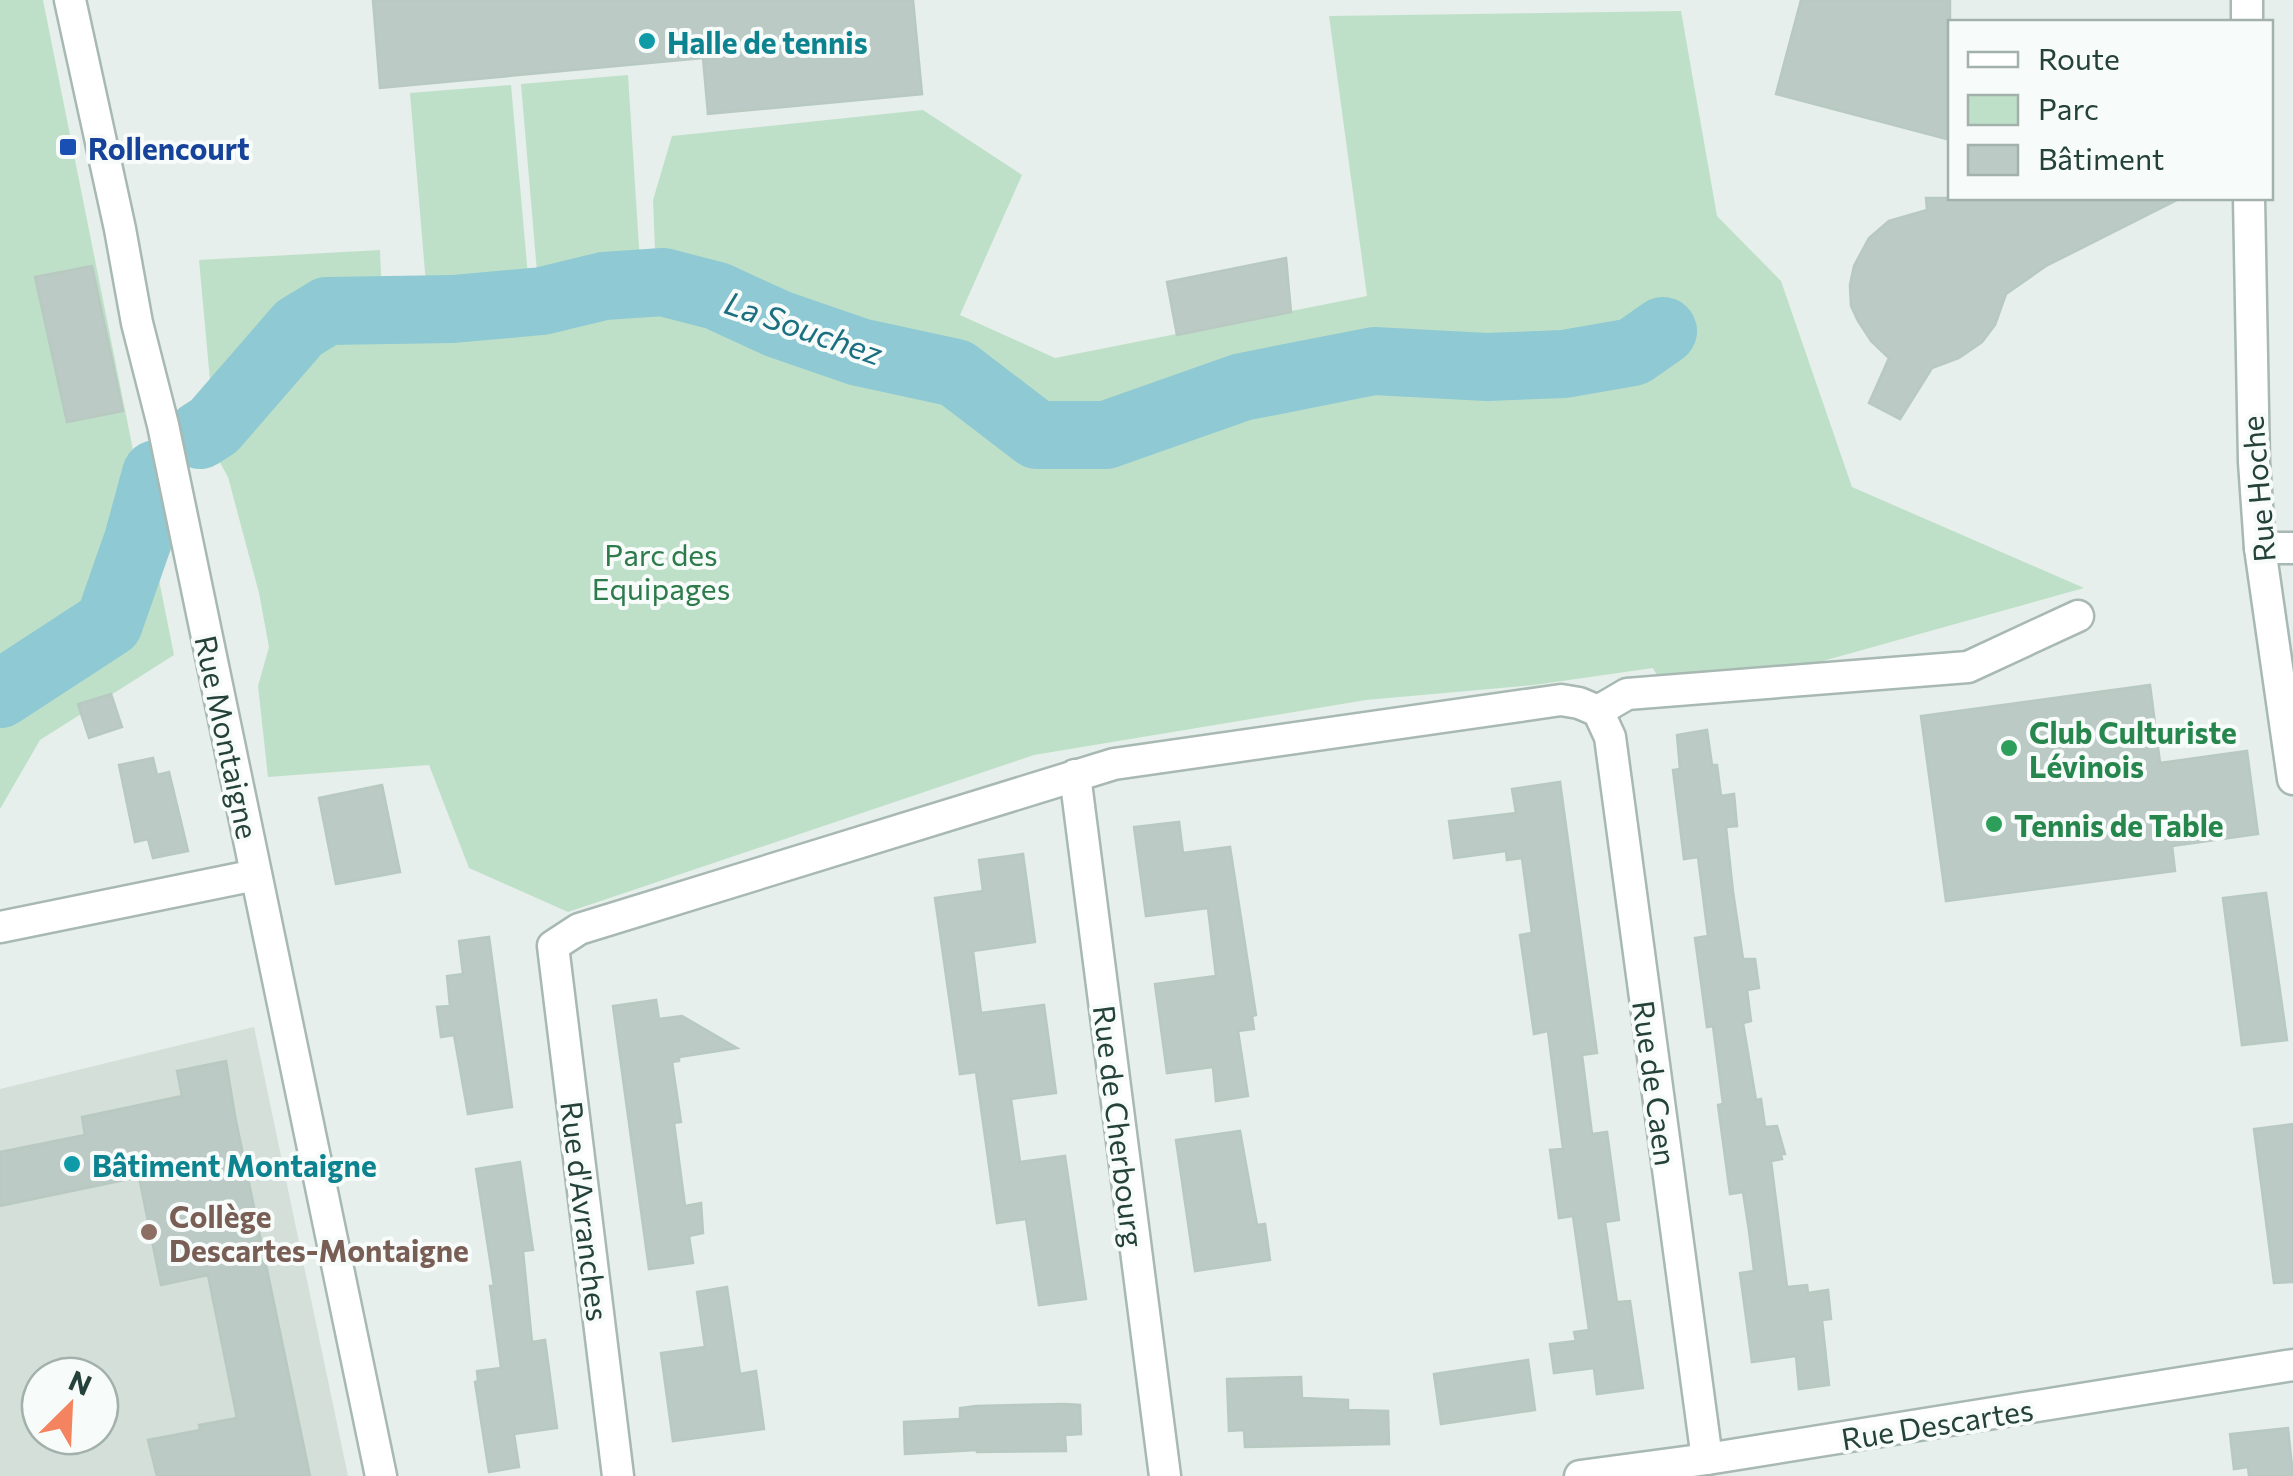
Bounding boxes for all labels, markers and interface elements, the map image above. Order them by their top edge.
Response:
legend [1948,20,2273,200]
place label: Halle de tennis [667,23,868,60]
marker: Halle de tennis [636,30,658,52]
text: Route [2038,39,2120,76]
text: Parc [2038,89,2099,126]
place label: Rollencourt [88,129,250,166]
marker: Rollencourt [57,136,79,158]
text: Bâtiment [2038,139,2164,176]
water label: La Souchez [720,281,888,373]
street label: Rue Hoche [2232,414,2282,564]
park label: Parc des Equipages [592,535,730,606]
street label: Rue Montaigne [188,632,268,842]
place label: Club Culturiste Lévinois [2029,713,2237,784]
marker: Club Culturiste Lévinois [1998,737,2020,759]
place label: Tennis de Table [2014,806,2224,843]
marker: Tennis de Table [1983,813,2005,835]
street label: Rue de Caen [1626,998,1686,1168]
street label: Rue de Cherbourg [1087,1003,1153,1249]
street label: Rue d'Avranches [554,1099,618,1323]
place label: Bâtiment Montaigne [92,1146,377,1183]
marker: Bâtiment Montaigne [61,1153,83,1175]
place label: Collège Descartes-Montaigne [169,1197,469,1268]
marker: Collège Descartes-Montaigne [138,1221,160,1243]
north arrow [20,1356,120,1456]
text: N [64,1362,97,1402]
street label: Rue Descartes [1838,1390,2036,1456]

